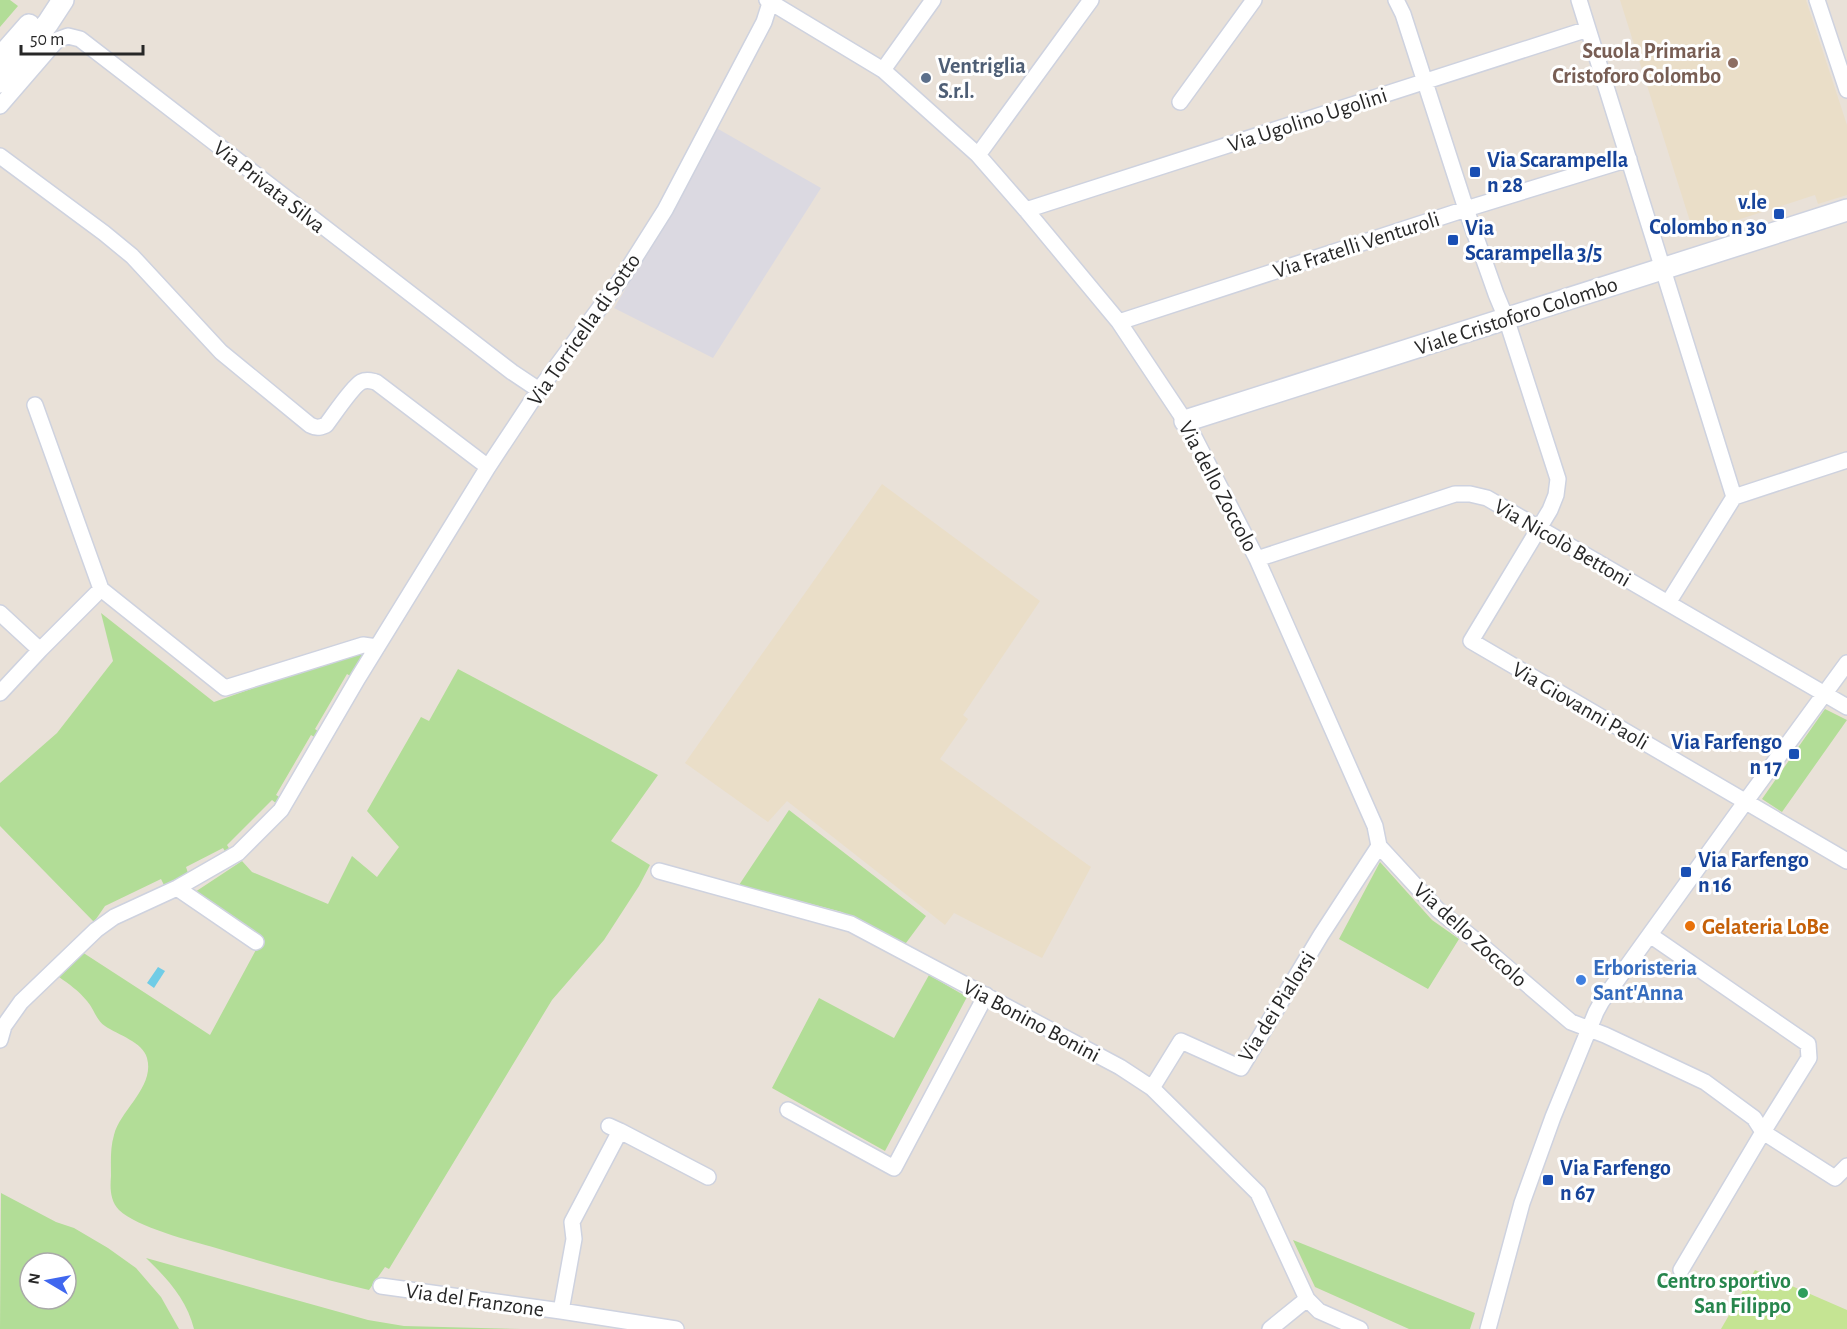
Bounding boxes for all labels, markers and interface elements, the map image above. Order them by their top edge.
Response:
scale bar [21,18,142,56]
text: 50 m [30,31,64,49]
place label: Scuola Primaria Cristoforo Colombo [1552,40,1721,87]
place label: Ventriglia S.r.l. [938,55,1026,102]
marker: Scuola Primaria Cristoforo Colombo [1726,56,1740,70]
marker: Ventriglia S.r.l. [919,71,933,85]
street label: Via Ugolino Ugolini [1225,84,1390,156]
street label: Via Privata Silva [209,136,329,237]
place label: Via Scarampella n 28 [1487,149,1629,196]
marker: Via Scarampella n 28 [1468,165,1482,179]
place label: v.le Colombo n 30 [1649,191,1767,238]
marker: v.le Colombo n 30 [1772,207,1786,221]
street label: Via Fratelli Venturoli [1270,208,1442,282]
place label: Via Scarampella 3/5 [1465,217,1602,264]
marker: Via Scarampella 3/5 [1446,233,1460,247]
street label: Via Torricella di Sotto [523,250,644,410]
street label: Viale Cristoforo Colombo [1412,273,1620,359]
street label: Via dello Zoccolo [1175,418,1262,555]
street label: Via Nicolò Bettoni [1490,495,1635,591]
street label: Via Giovanni Paoli [1509,658,1652,754]
place label: Via Farfengo n 17 [1671,731,1782,778]
marker: Via Farfengo n 17 [1787,747,1801,761]
place label: Via Farfengo n 16 [1698,849,1809,896]
marker: Via Farfengo n 16 [1679,865,1693,879]
street label: Via dello Zoccolo [1409,878,1531,991]
place label: Gelateria LoBe [1702,916,1829,938]
marker: Gelateria LoBe [1683,919,1697,933]
street label: Via dei Pialorsi [1234,947,1319,1066]
place label: Erboristeria Sant'Anna [1593,957,1698,1004]
marker: Erboristeria Sant'Anna [1574,973,1588,987]
street label: Via Bonino Bonini [959,976,1104,1066]
place label: Via Farfengo n 67 [1560,1157,1671,1204]
marker: Via Farfengo n 67 [1541,1173,1555,1187]
north arrow [18,1251,78,1311]
place label: Centro sportivo San Filippo [1657,1270,1791,1317]
text: N [25,1272,43,1285]
street label: Via del Franzone [404,1279,546,1321]
marker: Centro sportivo San Filippo [1796,1286,1810,1300]

